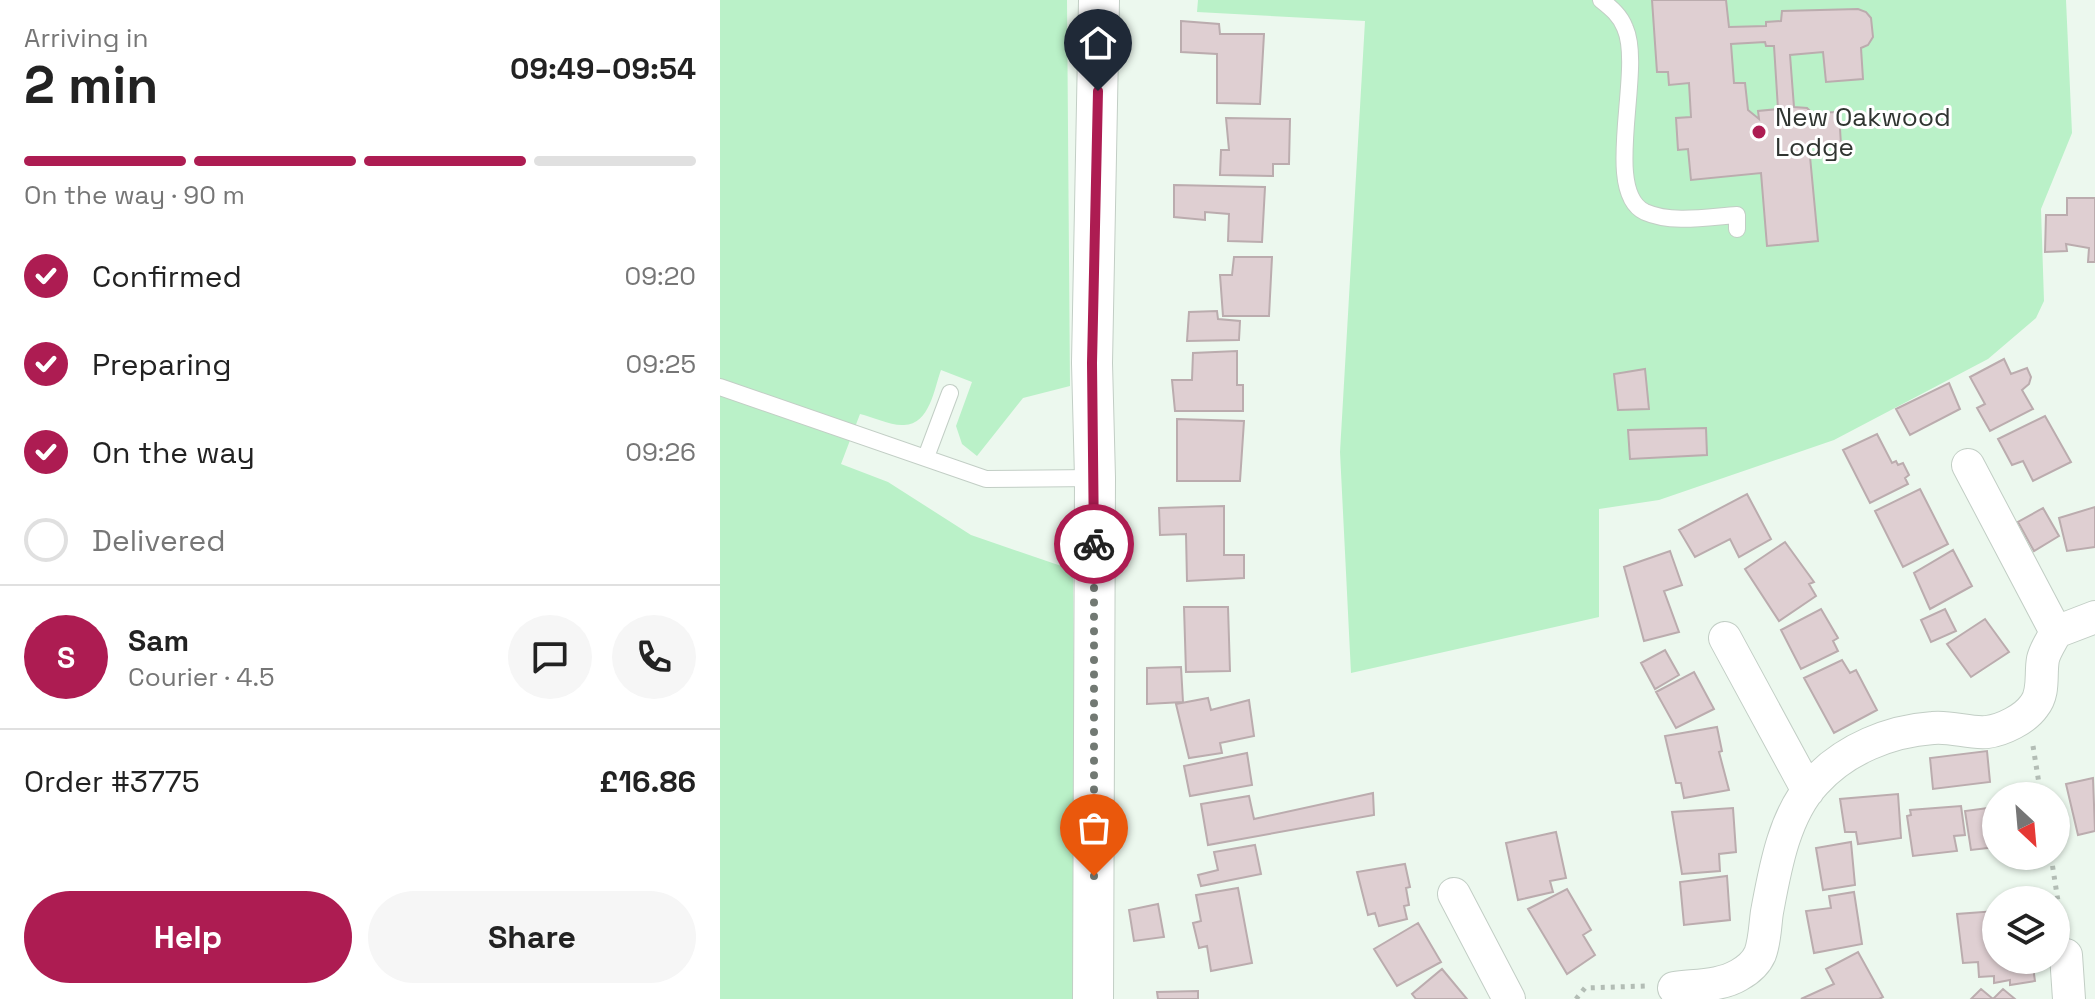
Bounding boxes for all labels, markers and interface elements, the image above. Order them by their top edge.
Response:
pin [1064,9,1132,91]
text: Arriving in [24,21,148,55]
icon: home [1076,21,1120,65]
text: 09:49–09:54 [510,49,696,88]
text: 2 min [24,52,158,118]
place label: New Oakwood Lodge [1775,100,1951,164]
marker: New Oakwood Lodge [1750,123,1768,141]
text: On the way · 90 m [24,178,245,212]
icon: check [24,254,68,298]
text: Confirmed [92,257,242,296]
text: 09:20 [624,259,696,293]
icon: check [24,342,68,386]
text: Preparing [92,345,231,384]
text: 09:25 [626,347,696,381]
icon: check [24,430,68,474]
text: On the way [92,433,255,472]
text: 09:26 [625,435,696,469]
courier [1054,504,1134,584]
text: Delivered [92,521,226,560]
icon: bike [1072,522,1116,566]
button: chat [508,615,592,699]
button: phone [612,615,696,699]
text: Sam [128,621,189,660]
text: S [57,638,75,677]
text: Courier · 4.5 [128,660,275,694]
text: Order #3775 [24,762,200,801]
text: £16.86 [599,762,696,801]
north arrow [1982,782,2070,870]
map controls [1982,782,2070,974]
pin [1060,794,1128,876]
icon: bag [1072,806,1116,850]
button: layers [1982,886,2070,974]
button: Help [24,891,352,983]
button: Share [368,891,696,983]

